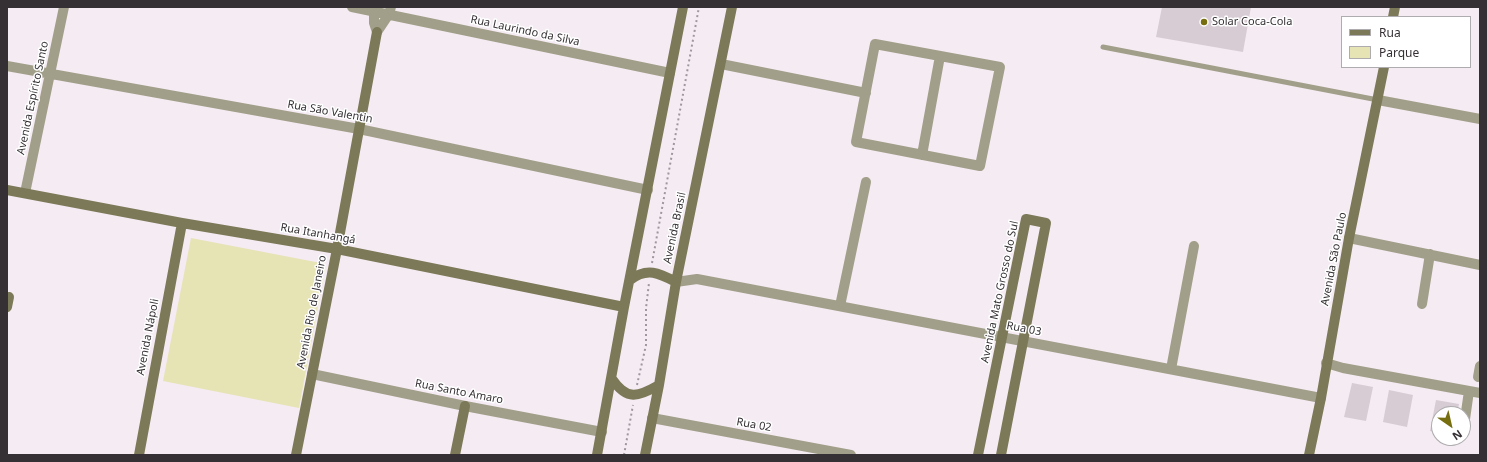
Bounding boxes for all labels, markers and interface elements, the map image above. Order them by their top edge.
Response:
street label: Rua Laurindo da Silva [469,13,581,49]
place label: Solar Coca-Cola [1212,15,1292,29]
legend [1341,16,1471,68]
marker: Solar Coca-Cola [1199,17,1209,27]
text: Rua [1379,24,1401,41]
street label: Avenida Espírito Santo [15,40,51,156]
text: Parque [1379,44,1419,61]
street label: Rua São Valentin [286,98,374,126]
street label: Avenida Brasil [661,191,689,265]
street label: Avenida São Paulo [1318,211,1350,307]
street label: Avenida Mato Grosso do Sul [978,220,1022,364]
street label: Rua Itanhangá [279,221,357,247]
street label: Avenida Rio de Janeiro [295,254,329,370]
street label: Avenida Nápoli [134,298,162,376]
street label: Rua 03 [1005,319,1043,339]
street label: Rua Santo Amaro [414,377,504,407]
north arrow [1431,406,1471,446]
street label: Rua 02 [735,415,773,435]
text: N [1450,427,1465,444]

